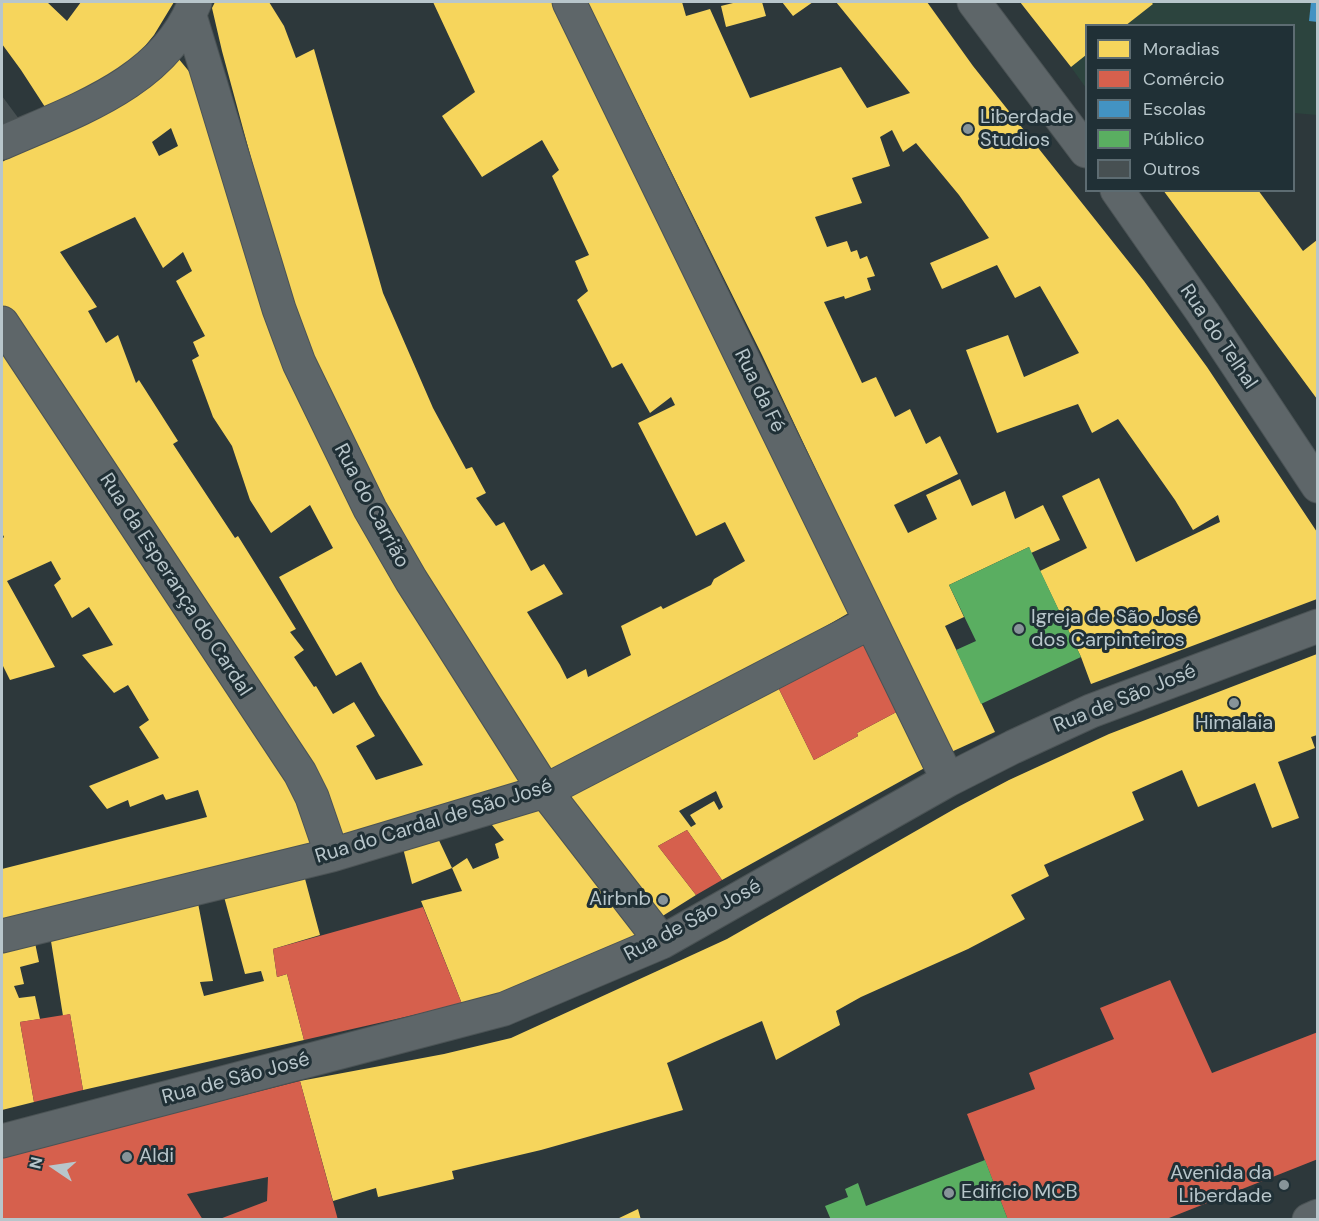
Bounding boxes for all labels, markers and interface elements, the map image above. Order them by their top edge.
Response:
legend [1085,24,1295,192]
text: Moradias [1143,37,1220,61]
text: Comércio [1143,67,1224,91]
text: Escolas [1143,97,1206,121]
place label: Liberdade Studios [980,106,1074,153]
marker: Liberdade Studios [961,122,975,136]
text: Público [1143,127,1204,151]
text: Outros [1143,157,1200,181]
street label: Rua do Telhal [1174,280,1262,394]
street label: Rua da Fé [729,345,789,437]
street label: Rua do Carrião [328,440,414,572]
street label: Rua da Esperança do Cardal [94,469,256,701]
place label: Igreja de São José dos Carpinteiros [1031,606,1198,653]
marker: Igreja de São José dos Carpinteiros [1012,622,1026,636]
street label: Rua de São José [1050,659,1200,739]
marker: Himalaia [1227,696,1241,710]
place label: Himalaia [1195,712,1273,736]
street label: Rua do Cardal de São José [312,774,556,870]
street label: Rua de São José [620,875,766,967]
place label: Airbnb [589,888,651,912]
marker: Airbnb [656,893,670,907]
street label: Rua de São José [160,1048,312,1110]
north arrow [24,1137,84,1197]
place label: Aldi [139,1145,174,1169]
marker: Aldi [120,1150,134,1164]
text: N [24,1155,48,1171]
place label: Avenida da Liberdade [1170,1162,1272,1209]
marker: Avenida da Liberdade [1277,1178,1291,1192]
place label: Edifício MCB [961,1181,1078,1205]
marker: Edifício MCB [942,1186,956,1200]

